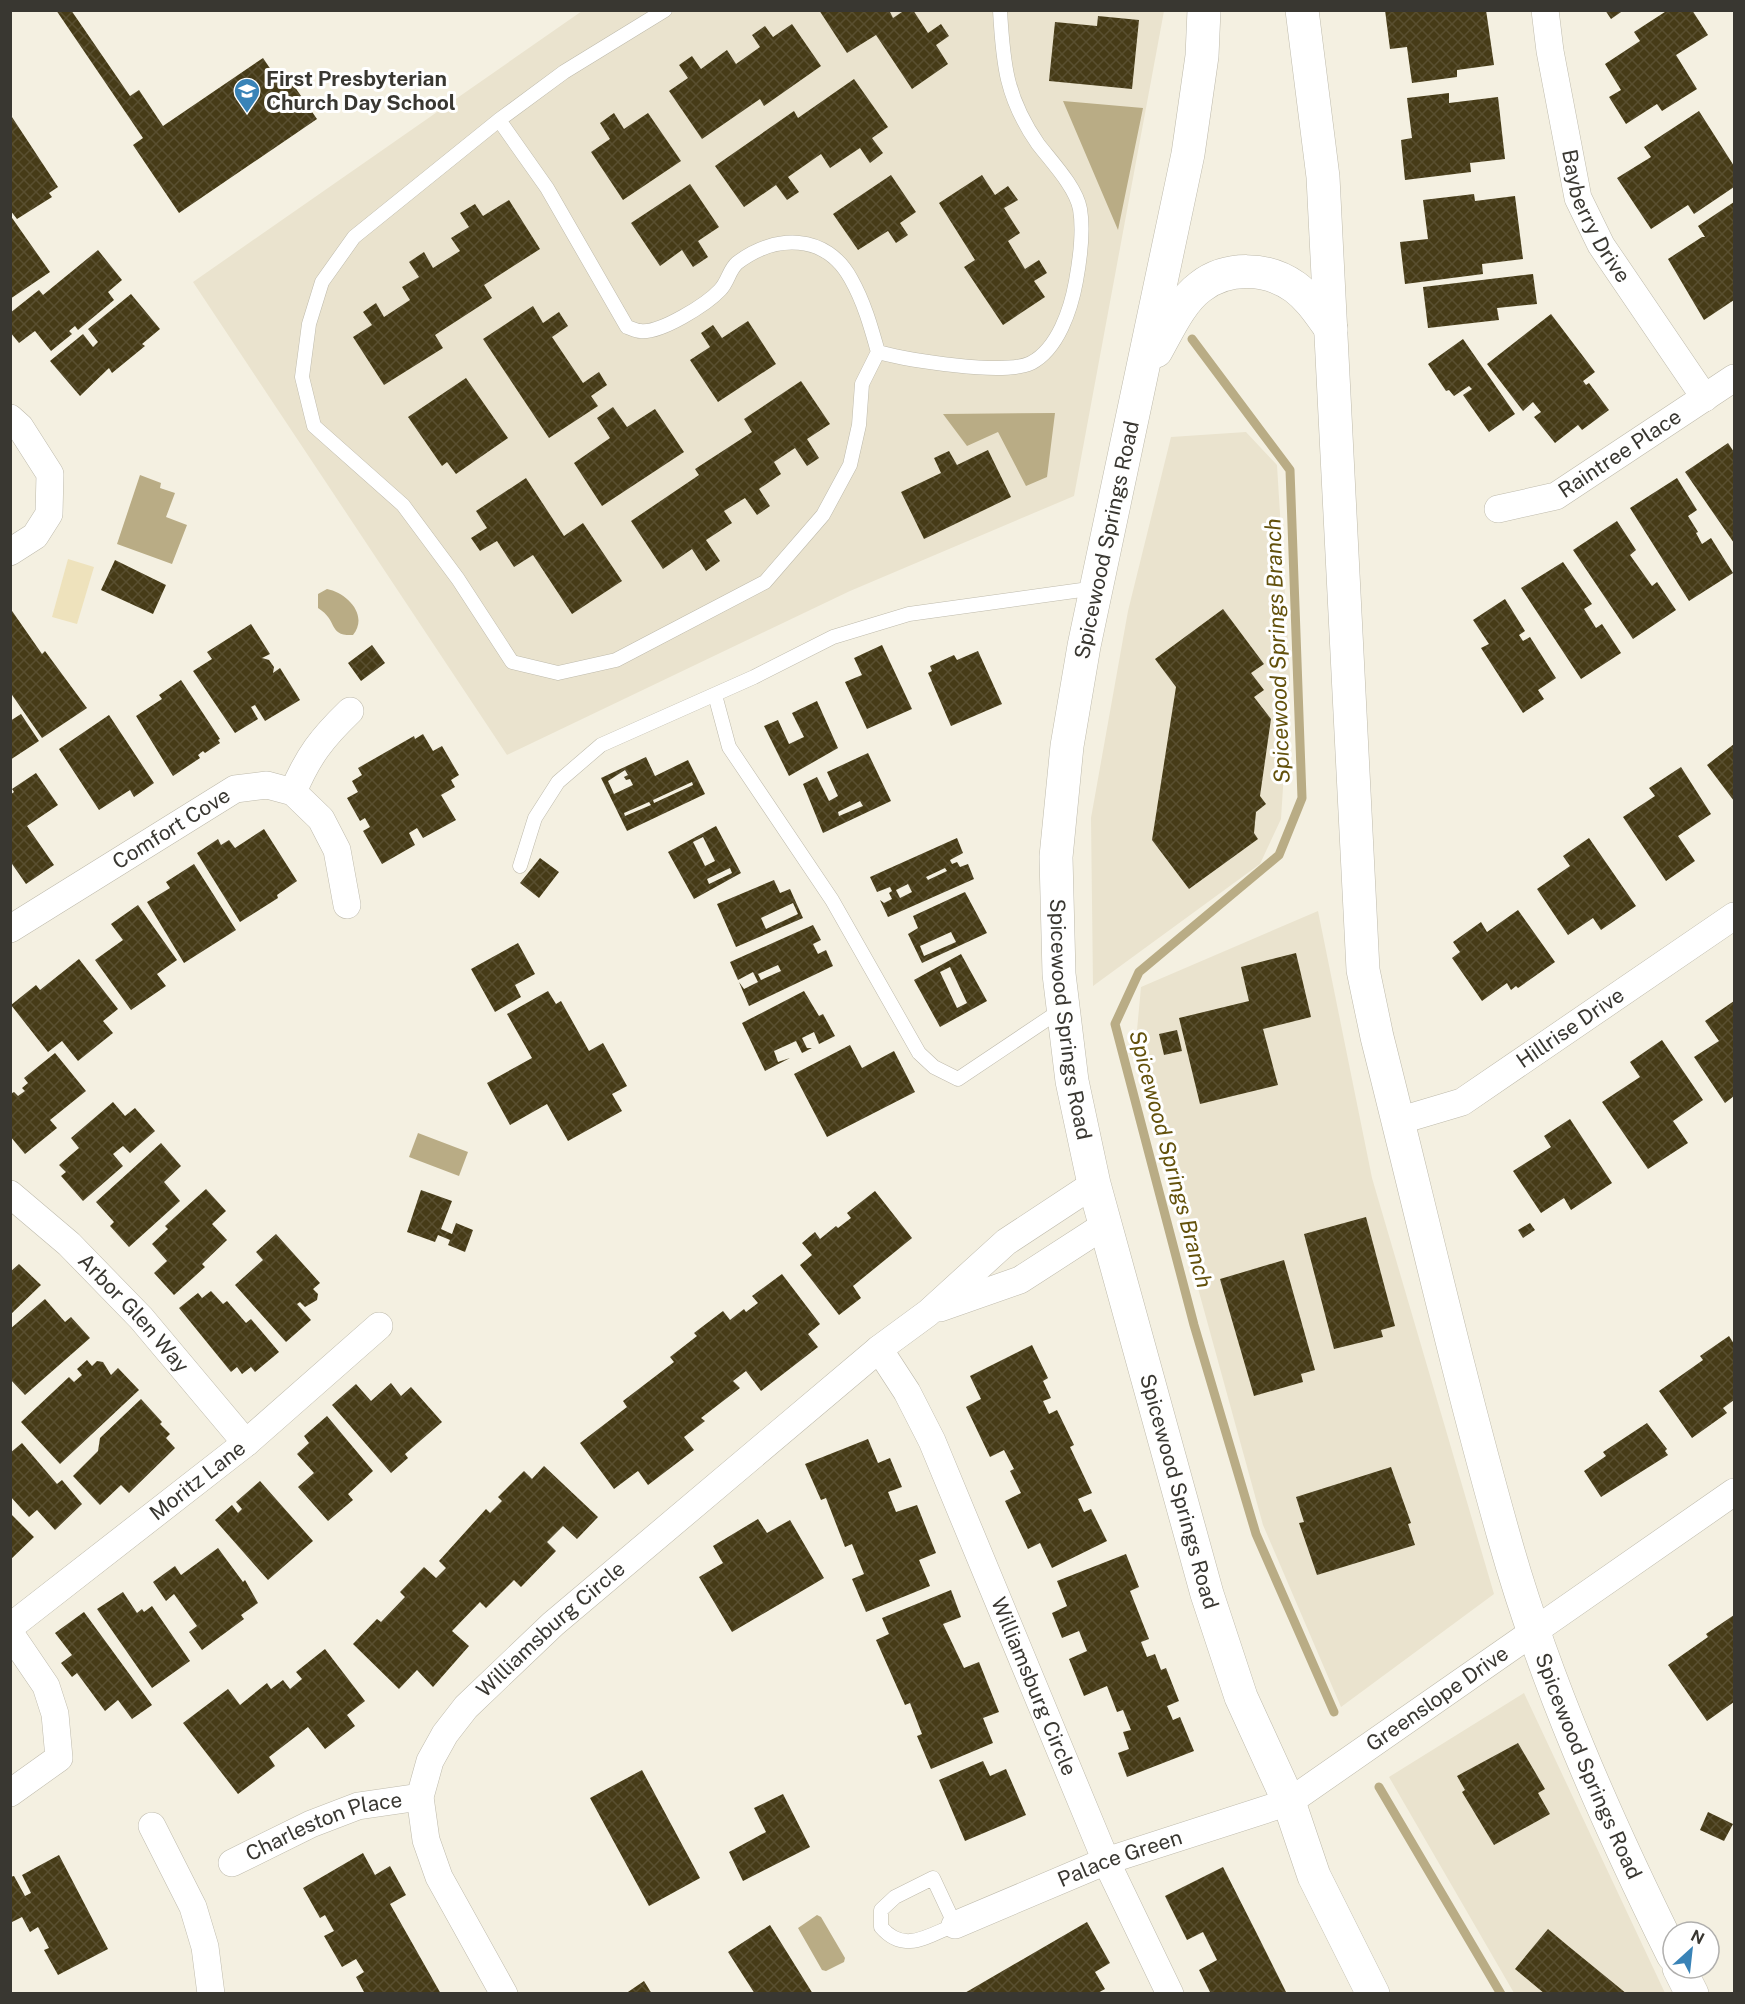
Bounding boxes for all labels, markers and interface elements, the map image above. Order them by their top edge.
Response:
place label: First Presbyterian Church Day School [266,66,456,115]
school or university icon: First Presbyterian Church Day School [232,76,262,114]
street label: Bayberry Drive [1557,147,1636,287]
street label: Raintree Place [1553,404,1686,503]
street label: Spicewood Springs Road [1069,419,1144,661]
water label: Spicewood Springs Branch [1259,518,1295,784]
street label: Comfort Cove [108,782,234,874]
street label: Spicewood Springs Road [1045,898,1097,1142]
street label: Hillrise Drive [1511,982,1629,1073]
water label: Spicewood Springs Branch [1124,1027,1218,1291]
street label: Arbor Glen Way [73,1248,194,1378]
street label: Spicewood Springs Road [1135,1371,1224,1612]
street label: Moritz Lane [145,1435,250,1525]
street label: Williamsburg Circle [471,1556,630,1702]
street label: Williamsburg Circle [986,1593,1082,1779]
street label: Greenslope Drive [1361,1640,1513,1756]
street label: Spicewood Springs Road [1530,1649,1647,1883]
street label: Charleston Place [241,1787,404,1866]
street label: Palace Green [1054,1824,1185,1892]
north arrow [1661,1920,1721,1980]
text: N [1688,1926,1707,1948]

